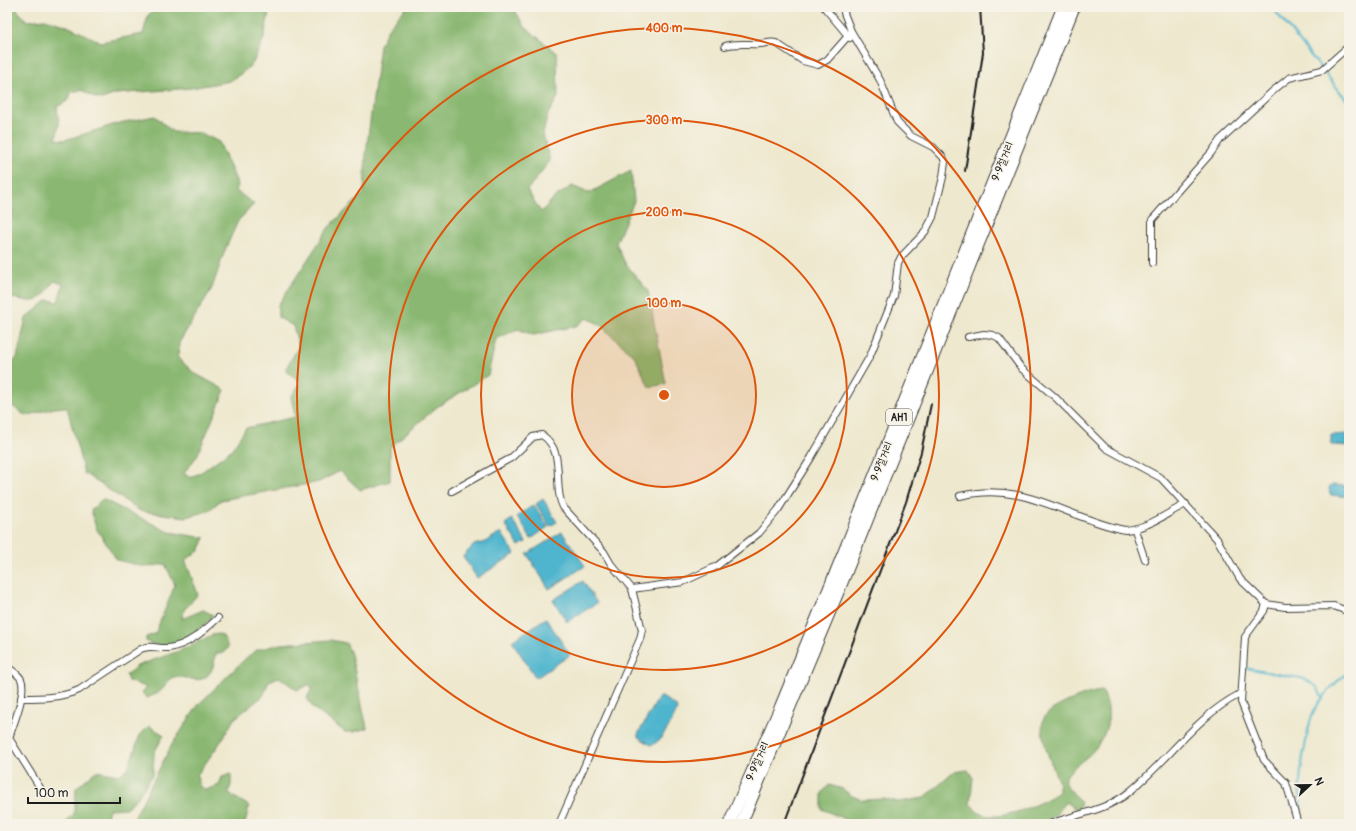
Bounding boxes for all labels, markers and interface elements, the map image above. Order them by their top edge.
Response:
text: 400 m [645,21,683,36]
text: 300 m [646,113,683,128]
street label: 9·9절거리 [989,140,1016,183]
text: 200 m [646,205,683,220]
text: 100 m [647,296,682,311]
centre of rings [657,388,671,402]
road number: AH1 [886,409,912,425]
street label: 9·9절거리 [868,440,895,483]
street label: 9·9절거리 [743,740,772,783]
north arrow [1290,765,1330,805]
text: N [1311,776,1326,788]
scale bar [28,779,120,805]
text: 100 m [34,786,69,801]

